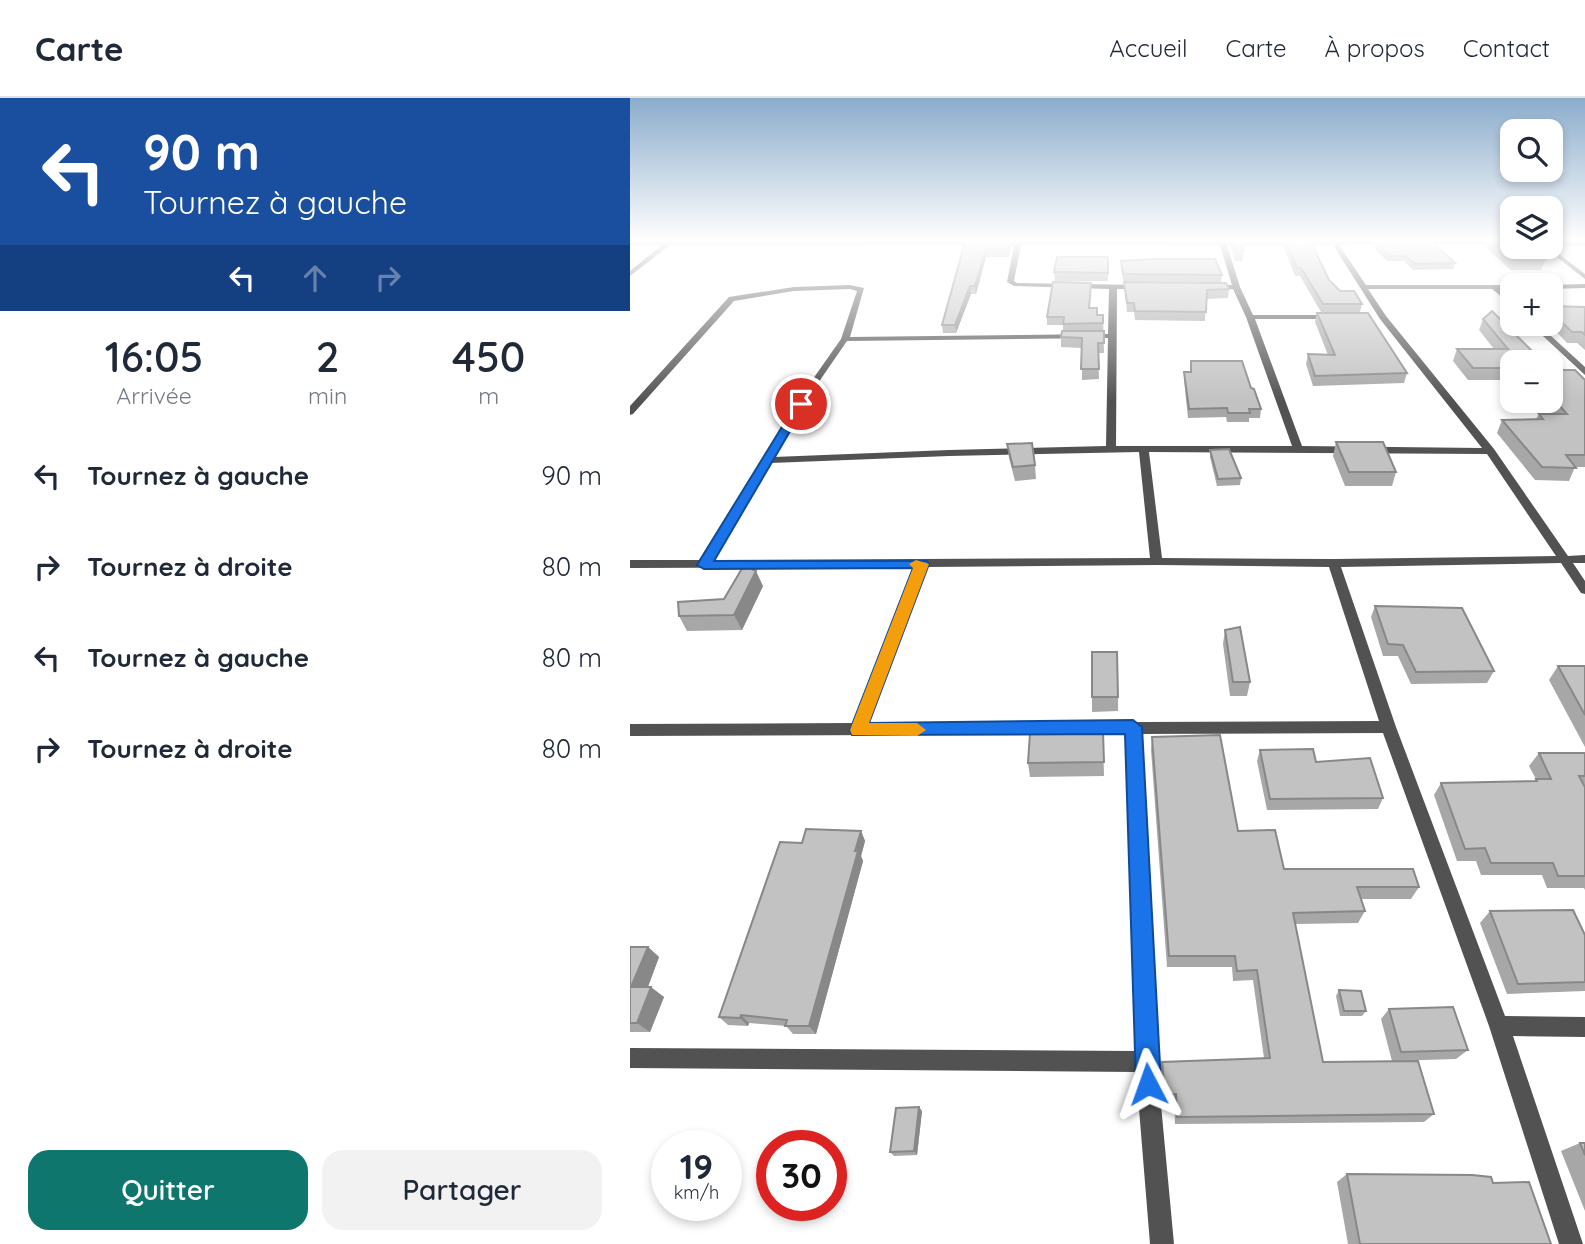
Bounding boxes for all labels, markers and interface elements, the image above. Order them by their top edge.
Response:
text: Carte [35,28,124,69]
text: Accueil [1109,33,1188,63]
text: Carte [1226,33,1287,63]
text: À propos [1325,33,1425,63]
text: Contact [1463,33,1550,63]
map controls [1500,119,1563,413]
button: search [1500,119,1563,182]
text: 90 m [143,121,260,182]
icon: left [28,126,119,217]
text: Tournez à gauche [143,182,407,222]
button: layers [1500,196,1563,259]
icon: left [223,259,261,297]
icon: ahead [296,259,334,297]
icon: right [369,259,407,297]
button: + [1500,273,1563,336]
text: 16:05 [105,330,203,383]
text: 2 [316,330,340,383]
text: 450 [452,330,525,383]
button: − [1500,350,1563,413]
pin [771,374,831,434]
text: Arrivée [116,381,192,410]
text: min [308,381,347,410]
text: m [478,381,499,410]
icon: arrive [782,385,820,423]
icon: left [28,457,66,495]
text: Tournez à gauche [87,459,309,492]
text: 90 m [541,459,602,492]
icon: right [28,548,66,586]
text: Tournez à droite [87,550,292,583]
text: 80 m [542,550,602,583]
icon: left [28,639,66,677]
text: Tournez à gauche [87,641,309,674]
text: 80 m [542,641,602,674]
icon: right [28,730,66,768]
text: Tournez à droite [87,732,292,765]
text: 80 m [542,732,602,765]
position arrow [1111,1047,1185,1121]
speed limit sign: 30 [756,1130,847,1221]
text: 19 [680,1144,713,1188]
button: Quitter [28,1150,308,1230]
button: Partager [322,1150,602,1230]
text: km/h [674,1181,719,1204]

